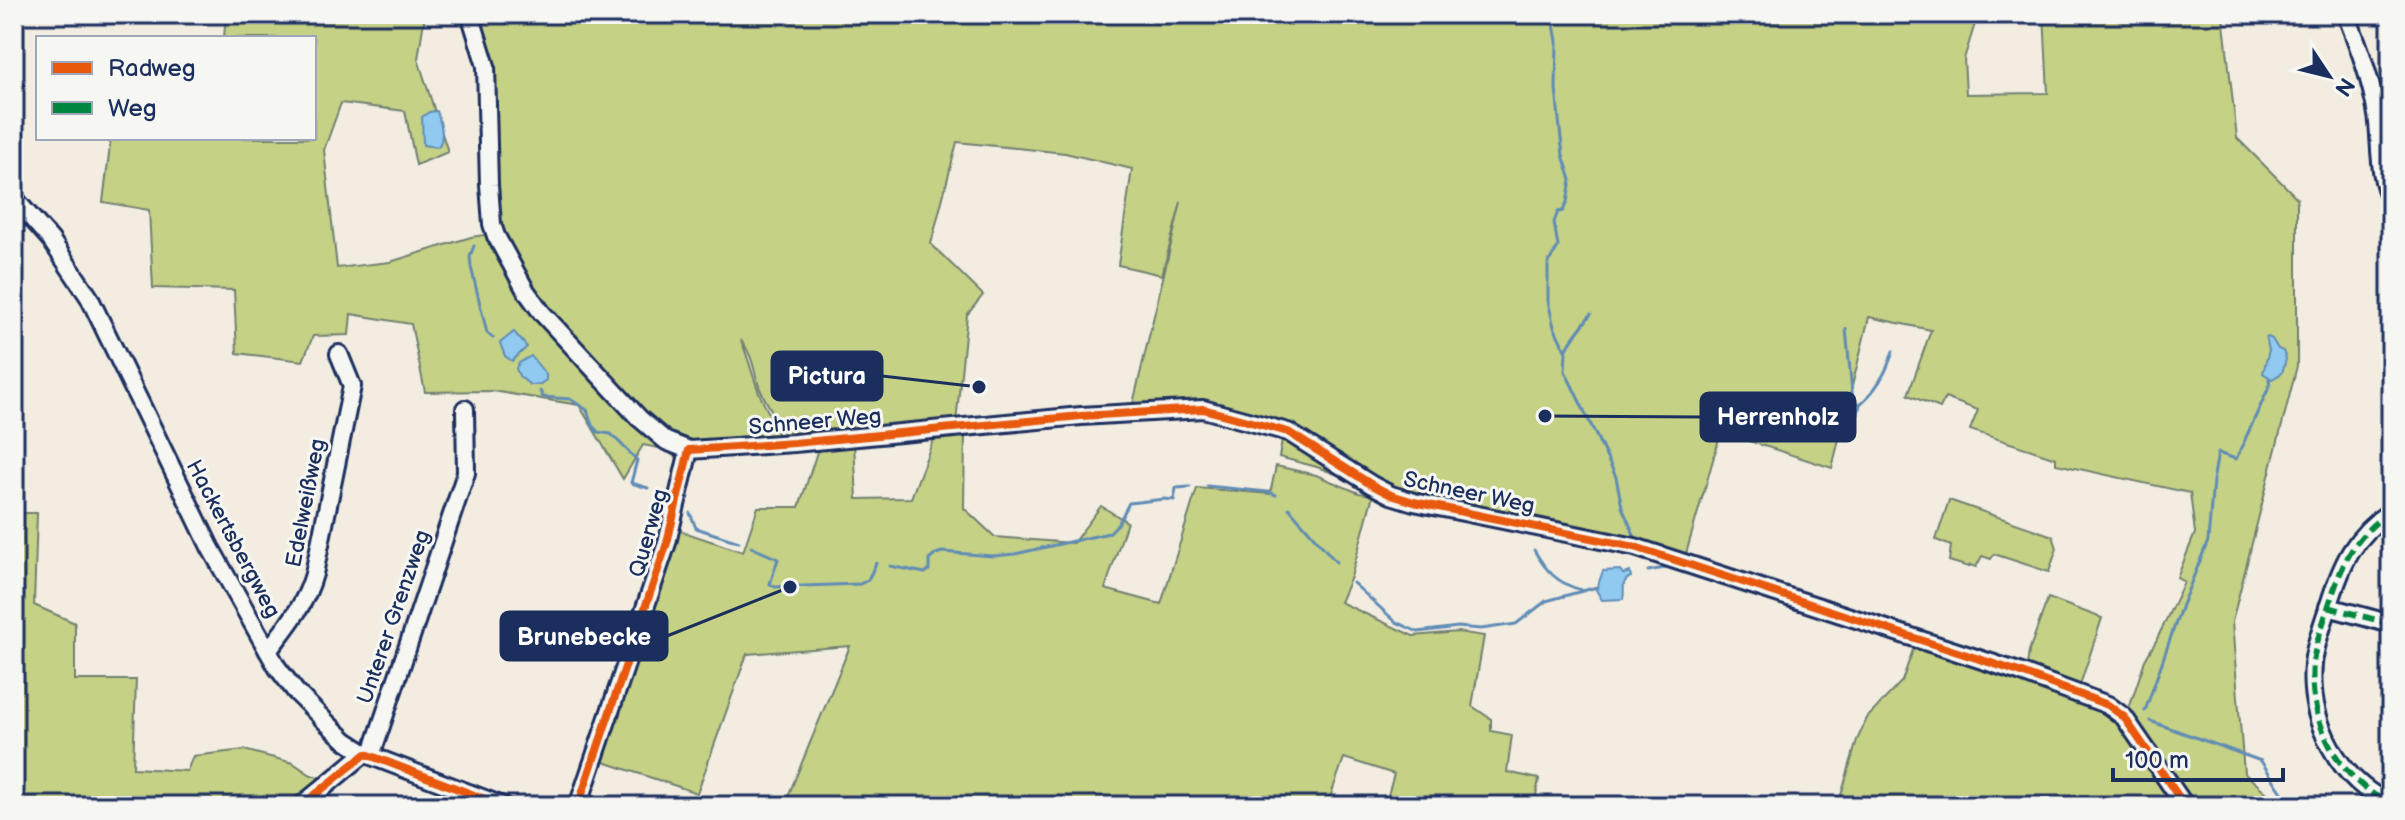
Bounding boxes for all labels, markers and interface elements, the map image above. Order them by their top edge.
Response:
legend [36,36,316,140]
north arrow [2289,36,2369,116]
text: Radweg [108,54,195,83]
text: N [2328,72,2360,101]
text: Weg [108,94,157,123]
callout: Pictura [772,352,882,400]
text: Pictura [788,362,866,391]
callout: Herrenholz [1701,393,1855,441]
street label: Schneer Weg [747,403,883,441]
text: Herrenholz [1717,403,1839,432]
street label: Edelweißweg [280,436,332,570]
street label: Hackertsbergweg [180,455,286,623]
street label: Schneer Weg [1401,466,1537,520]
street label: Querweg [624,486,674,580]
street label: Unterer Grenzweg [352,526,436,708]
callout: Brunebecke [501,612,667,660]
text: Brunebecke [517,623,651,652]
scale bar [2113,732,2283,782]
text: 100 m [2125,746,2189,775]

